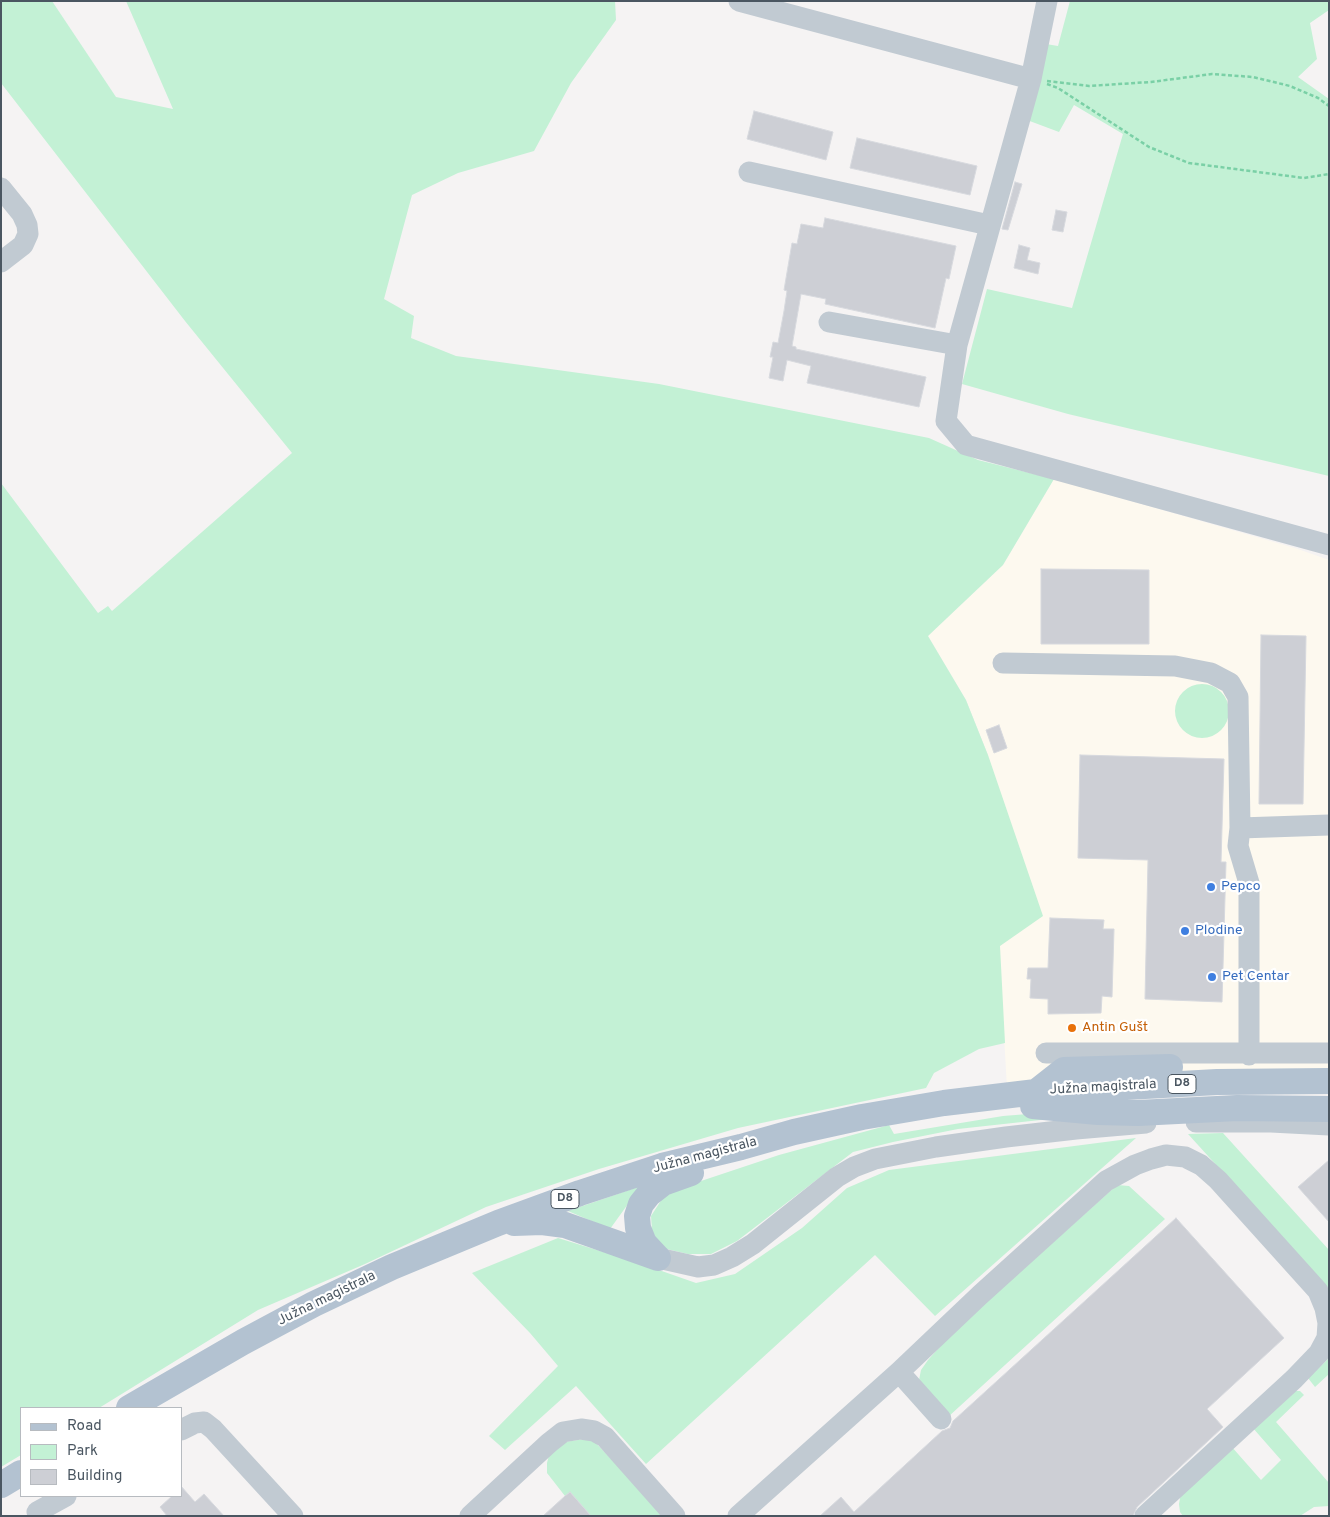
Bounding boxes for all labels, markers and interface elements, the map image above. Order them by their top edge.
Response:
place label: Pepco [1221,879,1261,895]
marker: Pepco [1205,881,1217,893]
place label: Plodine [1195,923,1243,939]
marker: Plodine [1179,925,1191,937]
place label: Pet Centar [1222,969,1289,985]
marker: Pet Centar [1206,971,1218,983]
place label: Antin Gušt [1082,1020,1148,1036]
marker: Antin Gušt [1066,1022,1078,1034]
road number: D8 [1168,1074,1196,1094]
street label: Južna magistrala [1049,1077,1157,1099]
street label: Južna magistrala [651,1134,759,1178]
road number: D8 [551,1190,579,1208]
street label: Južna magistrala [275,1268,379,1330]
legend [20,1407,182,1497]
text: Road [67,1417,102,1436]
text: Park [67,1442,98,1461]
text: Building [67,1467,122,1486]

